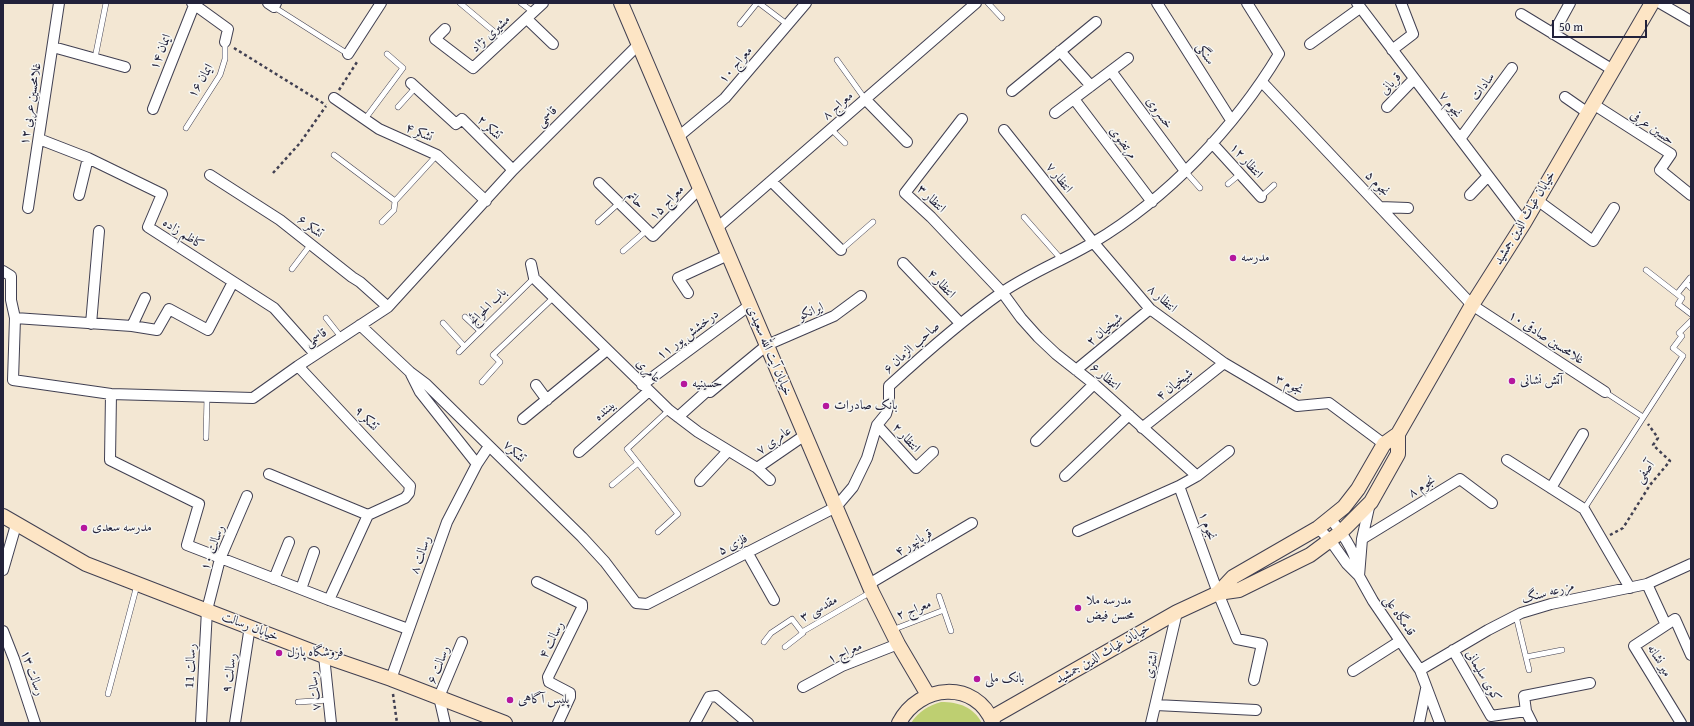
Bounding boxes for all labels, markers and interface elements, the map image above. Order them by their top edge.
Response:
street label: مشیری نژاد [468,12,514,56]
scale bar [1554,12,1649,38]
text: 50 m [1559,18,1583,35]
street label: ایمان ۱۴ [147,32,175,72]
street label: سنگی [1192,40,1218,68]
street label: معراج ۱۰ [716,43,756,87]
street label: ایمان ۱۶ [185,61,217,101]
street label: غلامحسین عربی ۱۲ [17,62,45,146]
street label: قربانی [1377,70,1405,98]
street label: سادات [1468,70,1498,104]
street label: معراج ۸ [819,88,857,124]
street label: نجوم ۷ [1435,89,1465,121]
street label: خسروی [1142,94,1176,132]
street label: قاسمی [533,103,561,131]
street label: حسین عرفی [1627,107,1677,149]
street label: تشکر ۲ [473,112,505,144]
street label: تشکر ۴ [403,120,435,146]
street label: مرتضوی [1106,124,1140,162]
street label: انتظار ۱۲ [1226,140,1266,182]
street label: انتظار ۷ [1042,160,1076,196]
street label: نجوم ۵ [1361,168,1393,200]
street label: خیابان غیاث الدین جمشید [1491,168,1559,268]
street label: انتظار ۳ [913,181,949,217]
street label: معراج ۱۵ [646,182,688,224]
street label: حاتم [623,188,647,212]
street label: تشکر ۶ [294,212,326,242]
street label: کاظم زاده [160,215,206,253]
place label: مدرسه [1241,250,1270,266]
marker: مدرسه [1228,253,1238,263]
street label: انتظار ۴ [924,266,958,302]
street label: انتظار ۸ [1144,282,1180,316]
street label: باب الحوائج [466,285,510,329]
street label: ایرانکو [796,300,826,324]
street label: خیابان آیت الله سعیدی [743,303,795,399]
street label: درخشش پور ۱۱ [654,306,722,364]
street label: غلامحسین صادقی ۱۰ [1505,308,1587,368]
street label: شیخیان ۲ [1084,310,1126,350]
street label: صاحب الزمان ۶ [881,319,943,377]
street label: قاسمی [302,325,330,351]
street label: عامری [632,355,664,387]
street label: انتظار ۶ [1087,360,1123,394]
street label: شیخیان ۴ [1153,366,1197,404]
street label: نجوم ۳ [1272,372,1306,398]
place label: آتش نشانی [1520,373,1563,389]
place label: حسینیه [692,376,722,392]
marker: آتش نشانی [1507,376,1517,386]
marker: حسینیه [679,379,689,389]
street label: بیننده [591,397,619,425]
place label: بانک صادرات [834,398,897,414]
marker: بانک صادرات [821,401,831,411]
street label: تشکر ۹ [351,403,381,435]
street label: انتظار ۲ [889,420,923,456]
street label: عامری ۷ [754,423,794,459]
street label: تشکر۷ [499,437,529,467]
street label: آصفی [1632,458,1658,486]
street label: نجوم ۸ [1405,473,1439,501]
street label: نجوم ۱ [1195,510,1219,542]
place label: مدرسه سعدی [92,520,152,536]
marker: مدرسه سعدی [79,523,89,533]
street label: رسالت ۱۰ [198,523,228,573]
street label: قربانپور ۴ [893,526,935,560]
street label: فلزی ۵ [716,531,750,559]
street label: رسالت ۸ [407,534,435,576]
street label: مزرعه سنگ [1520,578,1576,608]
street label: مقدسی ۳ [797,592,841,626]
place label: مدرسه ملا محسن فیض [1086,593,1134,624]
street label: قدمگاه علی [1380,593,1418,639]
street label: معراج ۲ [894,596,934,624]
marker: مدرسه ملا محسن فیض [1073,603,1083,613]
street label: خیابان رسالت [219,609,281,645]
street label: رسالت ۴ [536,619,568,661]
street label: خیابان غیاث الدین جمشید [1053,621,1153,687]
street label: معراج ۱ [825,639,865,667]
street label: میر نشانه [1643,642,1675,680]
street label: رسالت 11 [182,643,200,689]
street label: رسالت ۶ [424,644,454,686]
place label: فروشگاه پازل [287,645,343,661]
street label: کوی سلیمانی [1462,647,1504,705]
street label: رسالت ۱۳ [17,648,47,698]
marker: فروشگاه پازل [274,648,284,658]
street label: اشتری [1141,650,1163,680]
street label: رسالت ۹ [219,652,241,694]
street label: رسالت ۷ [305,670,325,712]
place label: بانک ملی [985,671,1024,687]
marker: بانک ملی [972,674,982,684]
place label: پلیس آگاهی [518,692,569,708]
marker: پلیس آگاهی [505,695,515,705]

